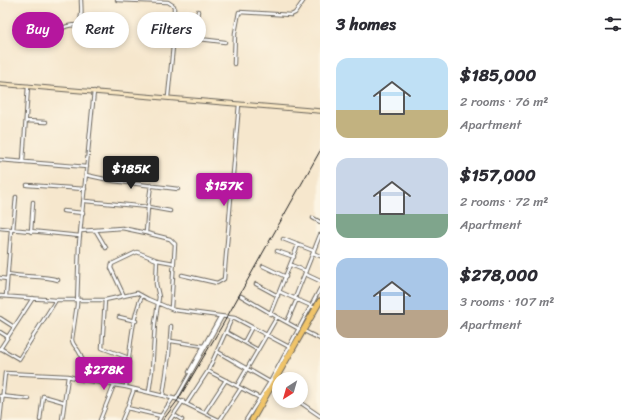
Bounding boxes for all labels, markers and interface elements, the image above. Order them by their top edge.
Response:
text: 3 homes [336,9,396,39]
chip: Buy [12,12,64,48]
chip: Rent [72,12,129,48]
chip: Filters [137,12,206,48]
icon: filters [602,13,624,35]
text: $185,000 [460,60,536,90]
icon: home [368,74,416,122]
text: 2 rooms · 76 m² [460,90,548,113]
text: Apartment [460,113,521,136]
pin: $185K [103,156,159,190]
text: $185K [112,157,150,180]
text: $157,000 [460,160,536,190]
pin: $157K [196,173,252,207]
text: $157K [205,174,243,197]
icon: home [368,174,416,222]
text: 2 rooms · 72 m² [460,190,548,213]
text: Apartment [460,213,521,236]
text: $278,000 [460,260,538,290]
icon: home [368,274,416,322]
text: 3 rooms · 107 m² [460,290,554,313]
text: Apartment [460,313,521,336]
pin: $278K [76,357,132,391]
text: $278K [84,358,124,381]
north arrow [272,372,308,408]
map controls [272,372,308,408]

